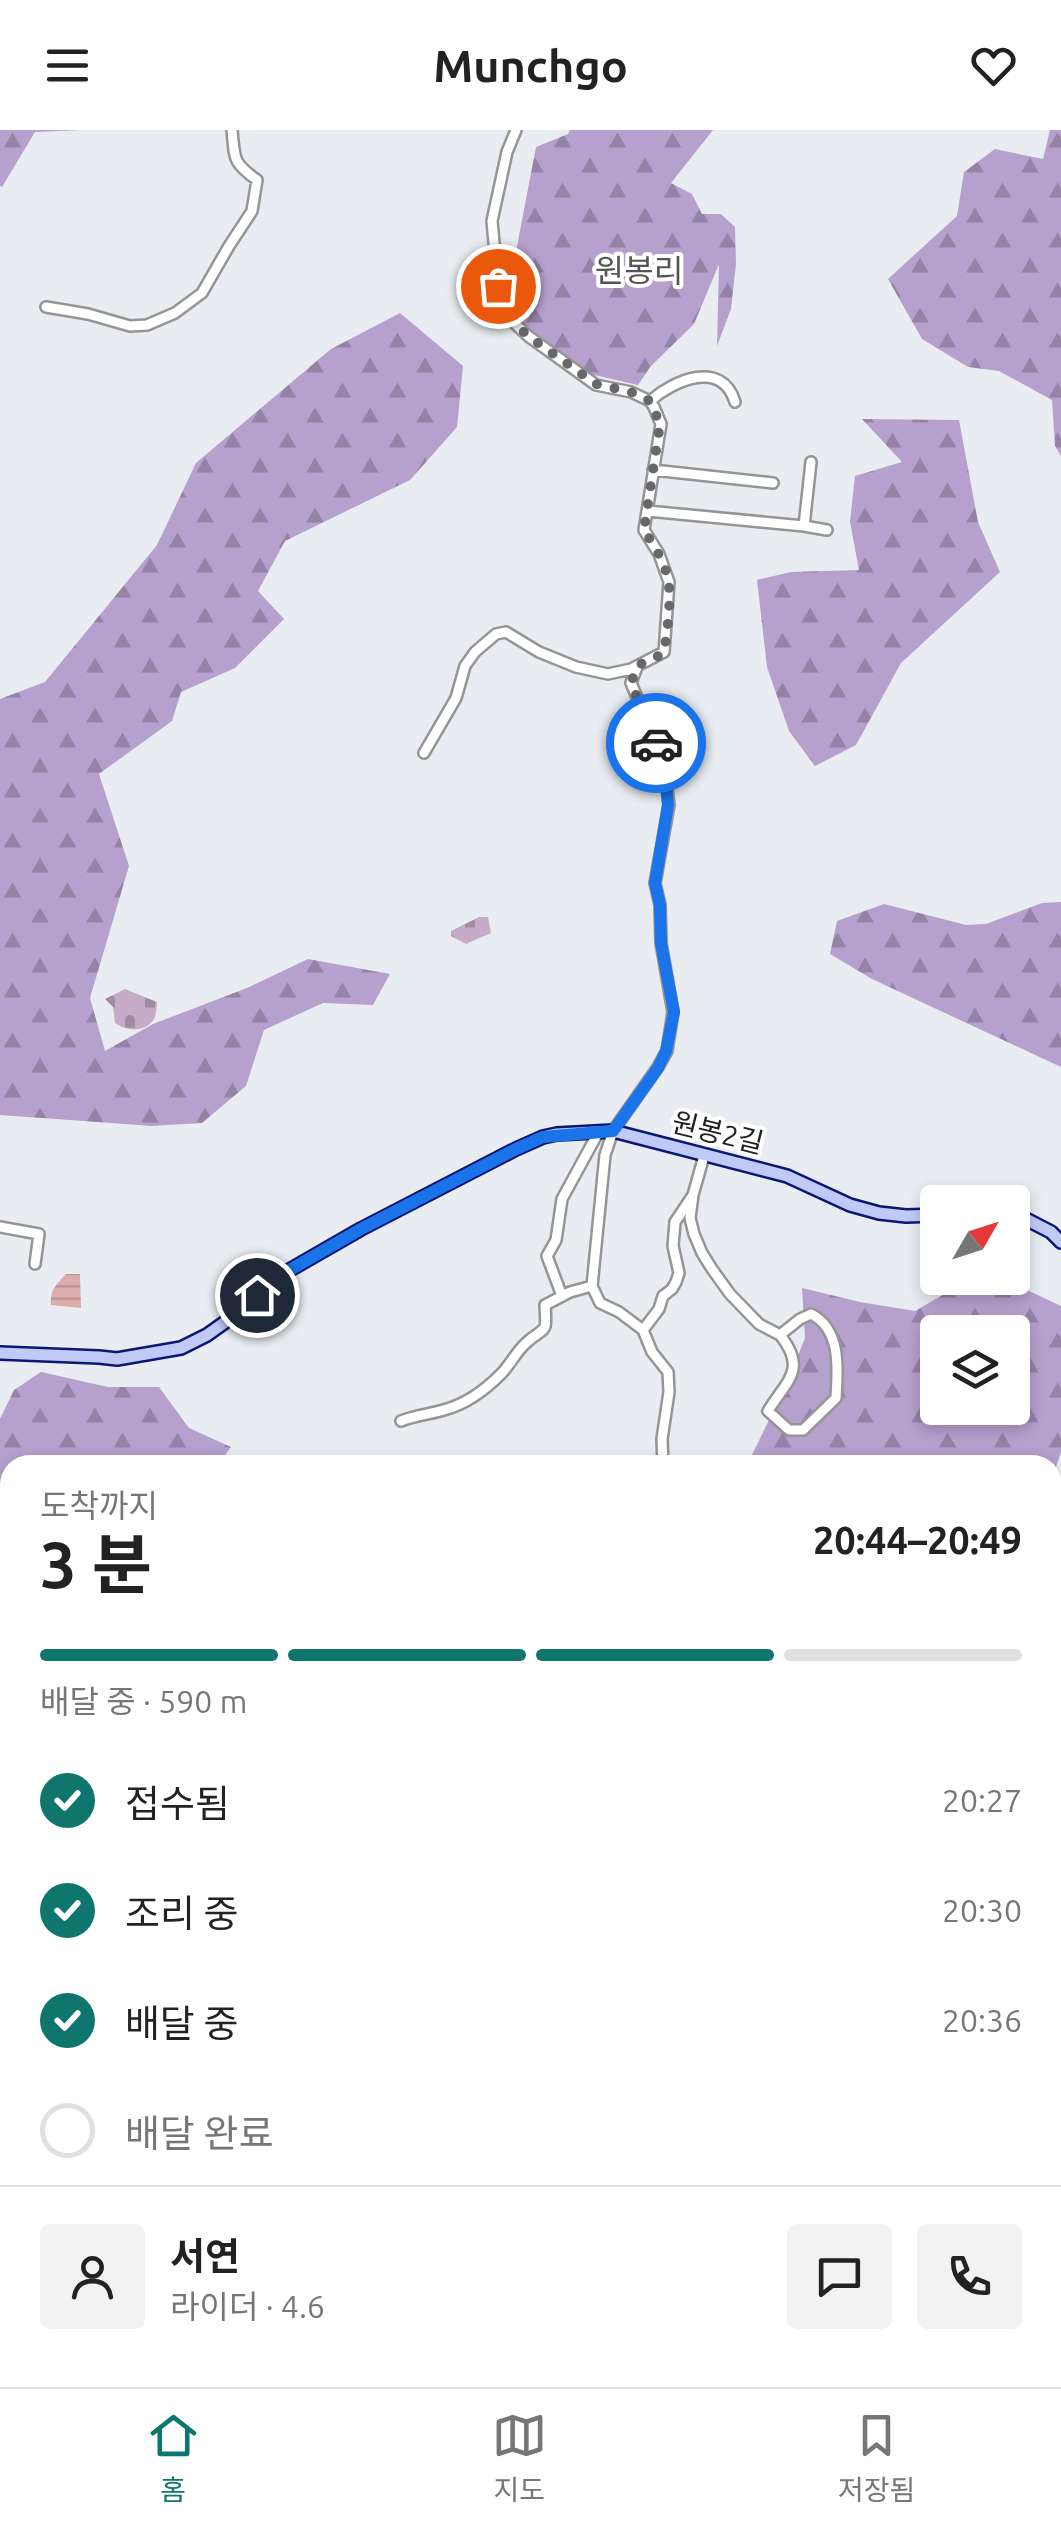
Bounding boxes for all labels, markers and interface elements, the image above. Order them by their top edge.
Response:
icon: menu [40,38,95,93]
icon: heart [966,38,1021,93]
text: Munchgo [433,40,628,91]
pin [456,244,541,329]
district label: 원봉리 [595,252,683,288]
icon: bag [471,259,526,314]
courier [606,693,706,793]
icon: car [629,716,684,771]
street label: 원봉2길 [669,1106,767,1158]
north arrow [920,1185,1030,1295]
map controls [920,1185,1030,1425]
pin [215,1253,300,1338]
icon: home [230,1268,285,1323]
button: layers [920,1315,1030,1425]
text: 도착까지 [40,1487,158,1523]
text: 20:44–20:49 [813,1519,1022,1561]
text: 3 분 [40,1527,152,1600]
text: 배달 중 · 590 m [40,1683,247,1719]
icon: check [40,1773,95,1828]
text: 접수됨 [125,1782,230,1824]
text: 20:27 [942,1782,1022,1818]
icon: check [40,1883,95,1938]
text: 조리 중 [125,1892,239,1934]
text: 20:30 [942,1892,1022,1928]
icon: check [40,1993,95,2048]
text: 배달 중 [125,2002,239,2044]
text: 20:36 [942,2002,1022,2038]
text: 배달 완료 [125,2112,274,2154]
button: person [40,2224,145,2329]
button: chat [787,2224,892,2329]
button: phone [917,2224,1022,2329]
text: 서연 [170,2235,240,2277]
text: 라이더 · 4.6 [170,2288,325,2324]
tab: 홈 [146,2408,201,2508]
tab: 지도 [492,2408,547,2508]
tab: 저장됨 [838,2408,915,2508]

